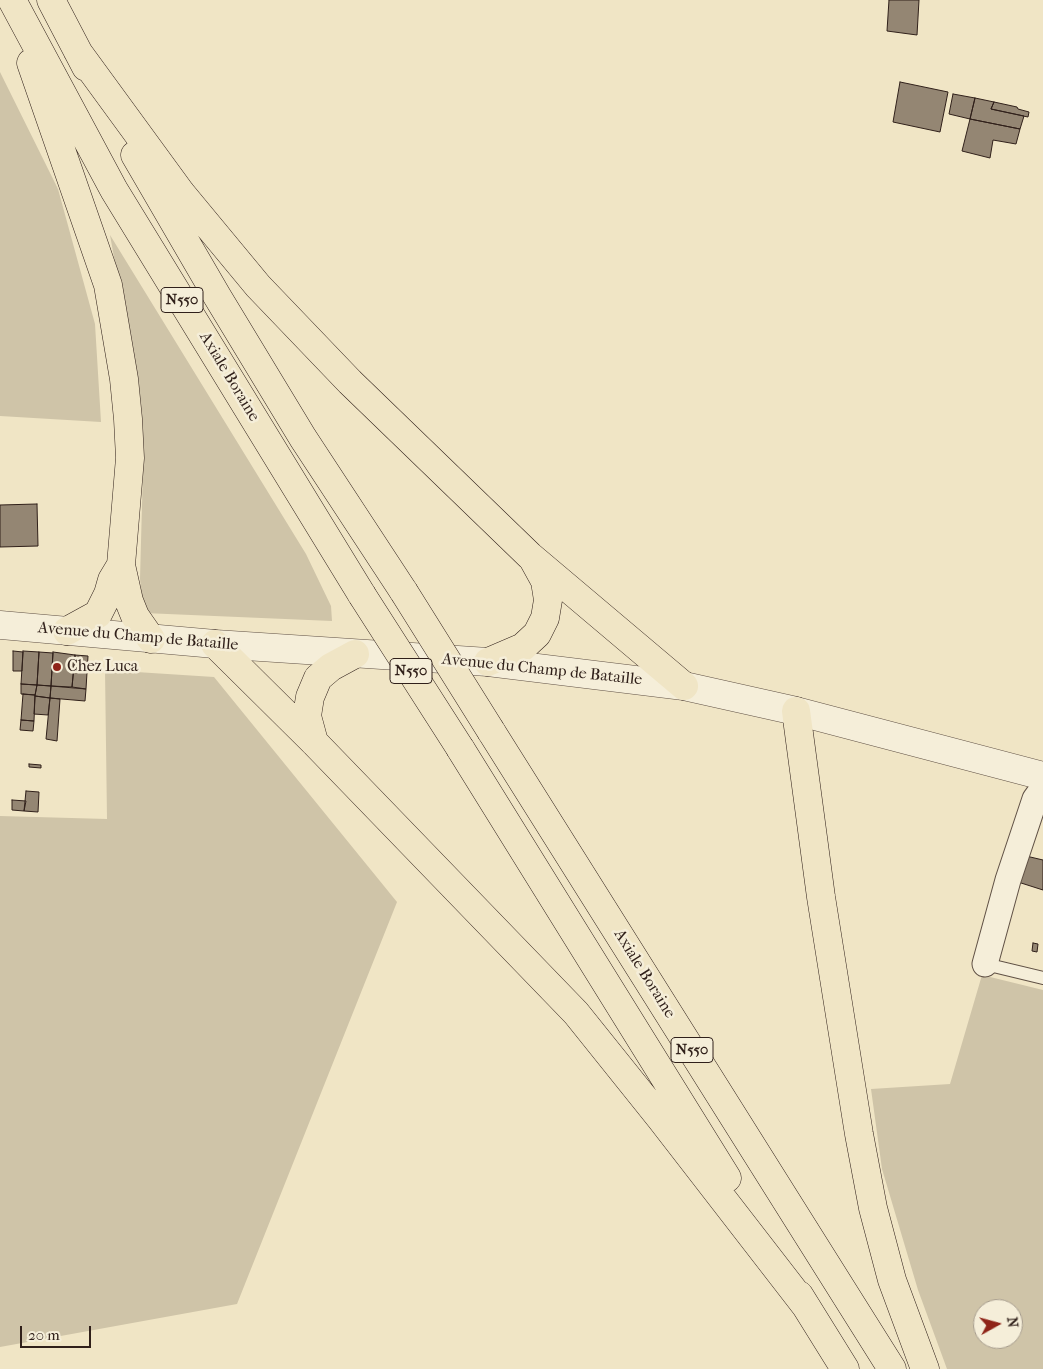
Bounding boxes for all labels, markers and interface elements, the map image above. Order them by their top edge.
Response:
road number: N550 [161,288,203,312]
street label: Axiale Boraine [195,329,263,425]
street label: Avenue du Champ de Bataille [37,619,239,655]
street label: Avenue du Champ de Bataille [441,650,643,690]
place label: Chez Luca [67,657,138,677]
road number: N550 [390,658,432,684]
marker: Chez Luca [51,661,63,673]
street label: Axiale Boraine [609,926,679,1022]
road number: N550 [671,1038,713,1062]
north arrow [973,1299,1023,1349]
scale bar [22,1316,94,1348]
text: N [1003,1316,1021,1329]
text: 20 m [28,1326,60,1344]

